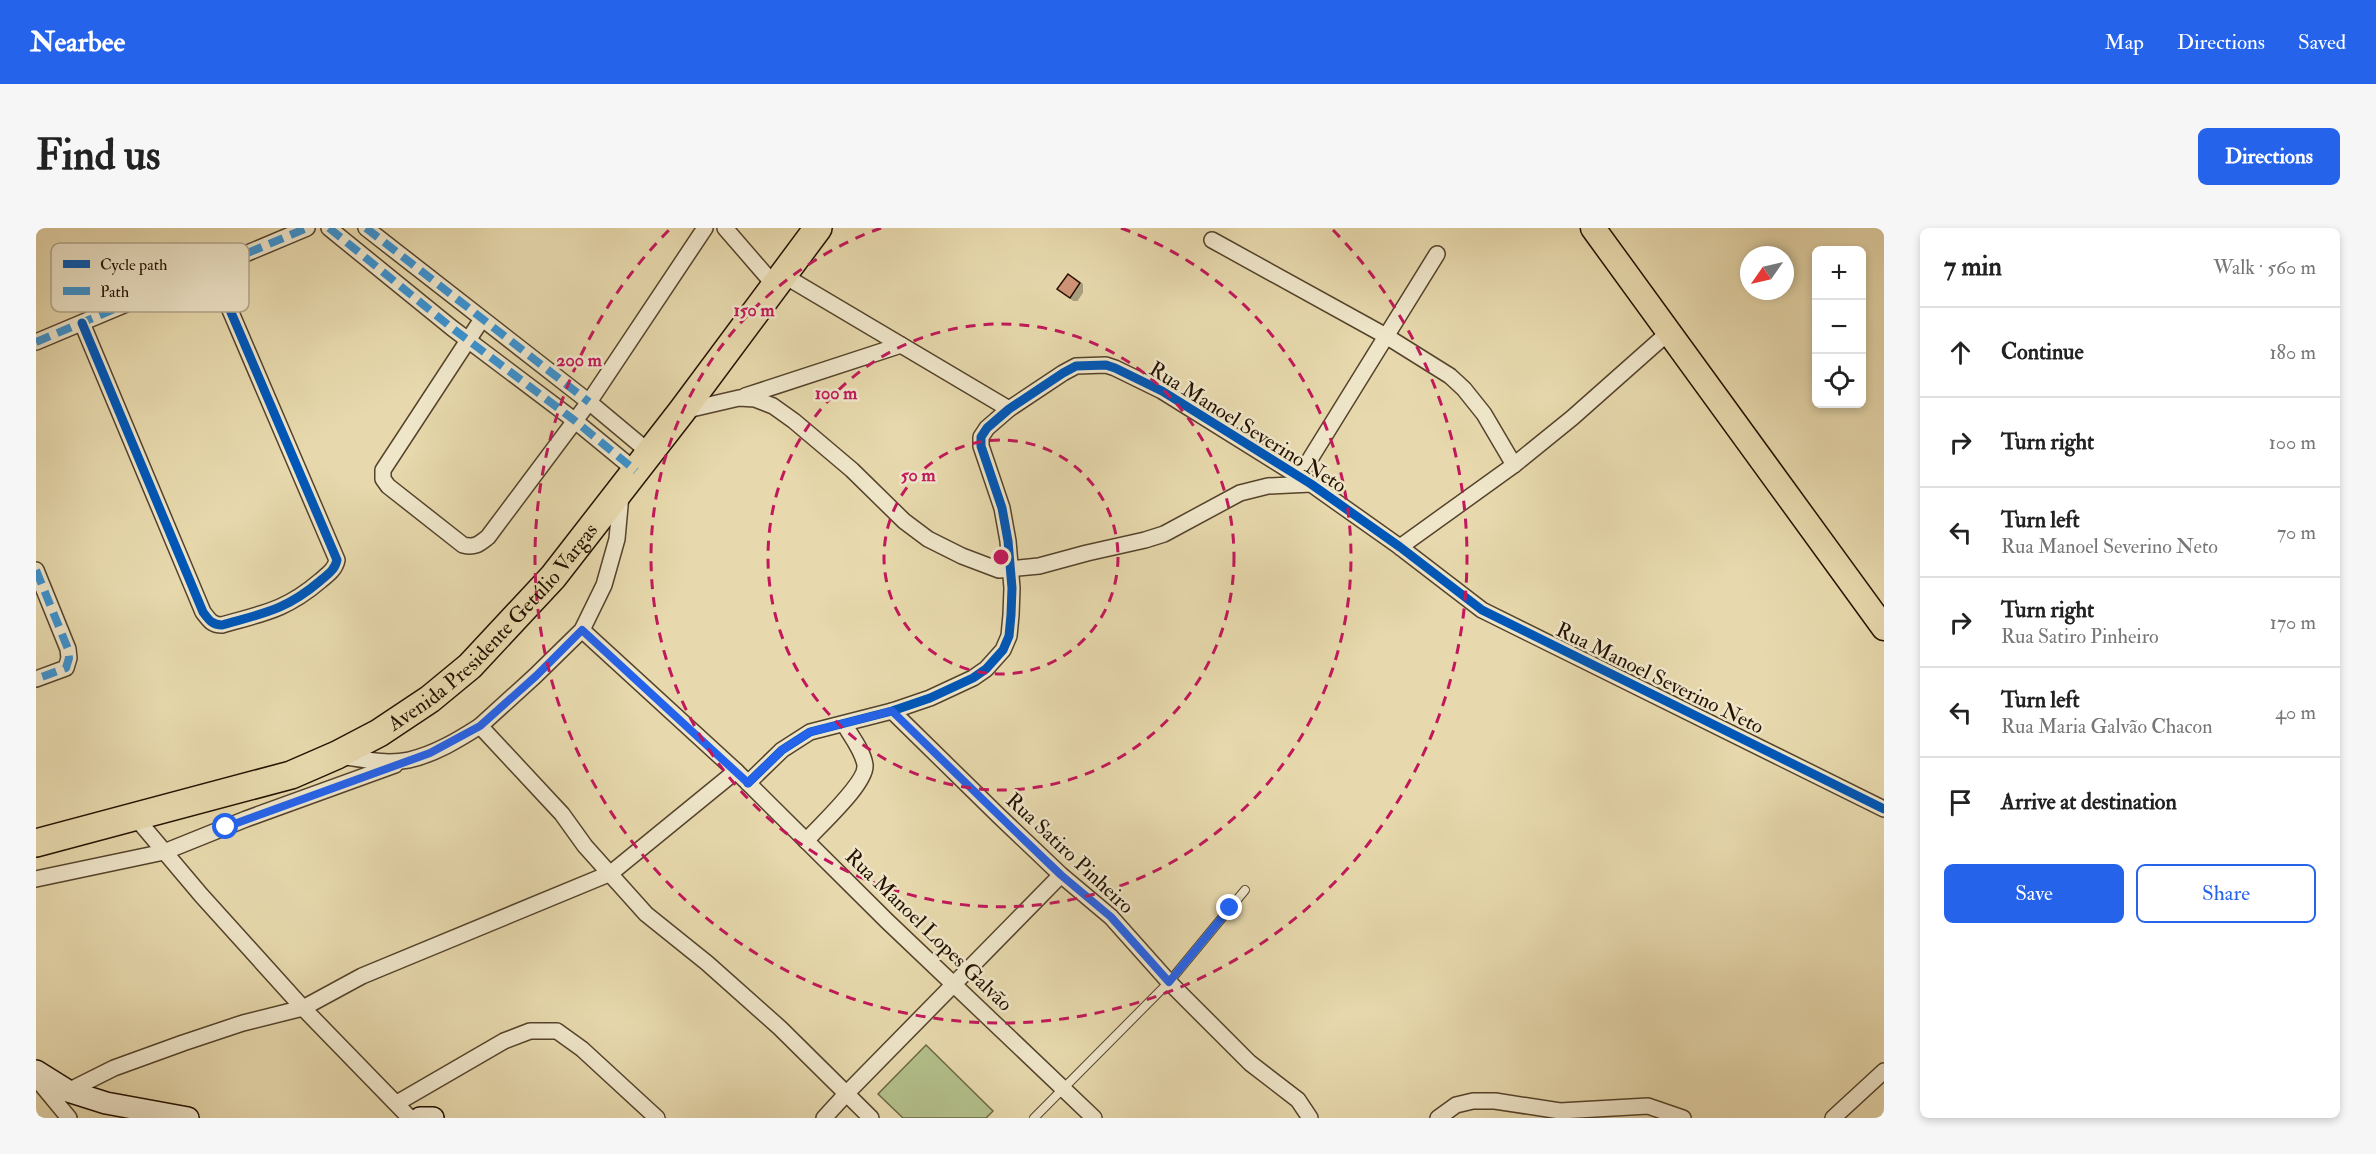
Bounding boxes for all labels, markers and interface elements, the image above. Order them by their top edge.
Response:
text: Nearbee [30,25,125,60]
text: Map [2104,29,2144,56]
text: Directions [2177,29,2265,56]
text: Saved [2298,29,2346,56]
button: Directions [2198,128,2340,185]
text: Find us [36,130,160,182]
legend [51,243,249,312]
north arrow [1740,246,1794,300]
map controls [1812,246,1866,408]
button: + [1812,246,1866,300]
text: 7 min [1944,251,2002,283]
text: Cycle path [100,255,168,276]
text: Walk · 560 m [2213,255,2316,280]
text: Path [100,282,130,302]
text: 150 m [733,299,776,322]
button: − [1812,300,1866,354]
icon: ahead [1944,336,1977,369]
text: Continue [2001,338,2084,366]
text: 180 m [2269,340,2316,365]
text: 200 m [556,349,603,372]
button: locate [1812,354,1866,408]
street label: Rua Manoel Severino Neto [1144,356,1351,499]
text: 100 m [815,382,858,405]
icon: right [1944,426,1977,459]
text: Turn right [2001,428,2094,456]
text: 100 m [2269,430,2316,455]
text: 50 m [901,464,936,487]
text: Turn left [2001,506,2080,534]
icon: left [1944,516,1977,549]
street label: Avenida Presidente Getúlio Vargas [382,518,604,738]
text: 70 m [2277,520,2316,545]
text: Rua Manoel Severino Neto [2001,534,2218,559]
centre of rings [991,547,1011,567]
text: Turn right [2001,596,2094,624]
icon: right [1944,606,1977,639]
text: 170 m [2270,610,2316,635]
street label: Rua Manoel Severino Neto [1551,616,1768,741]
text: Rua Satiro Pinheiro [2001,624,2159,649]
text: Turn left [2001,686,2080,714]
icon: left [1944,696,1977,729]
text: 40 m [2275,700,2316,725]
text: Rua Maria Galvão Chacon [2001,714,2213,739]
icon: arrive [1944,786,1977,819]
street label: Rua Satiro Pinheiro [1000,787,1139,920]
text: Arrive at destination [2001,788,2177,816]
route start [212,813,238,839]
street label: Rua Manoel Lopes Galvão [839,843,1018,1017]
button: Save [1944,864,2124,923]
button: Share [2136,864,2316,923]
route end [1216,894,1242,920]

